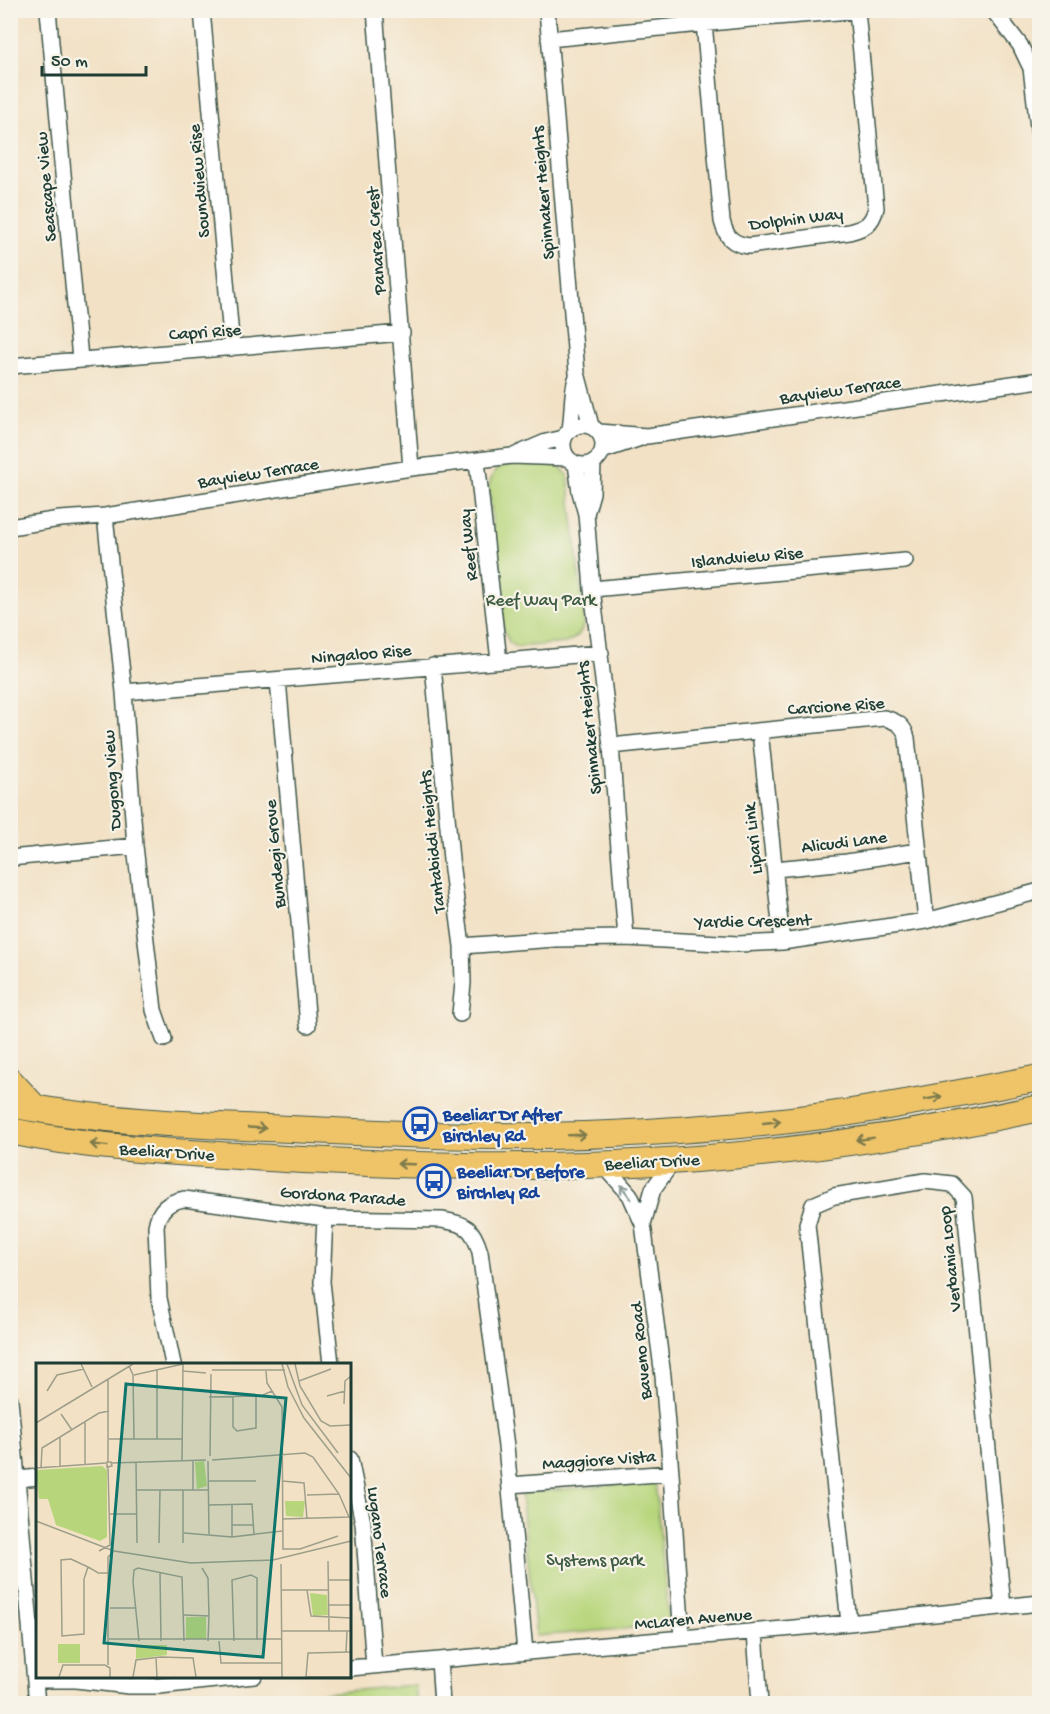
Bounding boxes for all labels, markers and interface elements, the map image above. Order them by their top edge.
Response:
scale bar [42,39,146,77]
text: 50 m [51,52,88,73]
street label: Soundview Rise [185,122,216,238]
street label: Spinnaker Heights [528,124,561,260]
street label: Seascape View [32,131,63,242]
street label: Panarea Crest [363,185,392,296]
street label: Dolphin Way [747,204,845,237]
street label: Capri Rise [168,320,243,346]
street label: Bayview Terrace [778,373,903,410]
street label: Bayview Terrace [196,454,321,495]
street label: Reef Way [455,508,484,582]
street label: Islandview Rise [690,543,805,574]
park label: Reef Way Park [486,591,598,612]
street label: Ningaloo Rise [310,641,413,670]
street label: Spinnaker Heights [573,659,608,795]
street label: Carcione Rise [787,694,886,721]
street label: Dugong View [100,729,128,831]
street label: Tantabiddi Heights [415,768,451,915]
street label: Bundegi Grove [261,798,292,910]
street label: Lipari Link [740,800,769,875]
street label: Alicudi Lane [800,828,889,859]
street label: Yardie Crescent [693,911,813,934]
one-way arrow [923,1092,943,1103]
bus stop icon: Beeliar Dr After Birchley Rd [402,1106,438,1142]
place label: Beeliar Dr After Birchley Rd [442,1106,563,1148]
one-way arrow [761,1116,781,1127]
one-way arrow [246,1122,266,1133]
one-way arrow [567,1129,587,1140]
one-way arrow [855,1134,875,1145]
one-way arrow [89,1140,109,1151]
street label: Beeliar Drive [117,1140,216,1167]
street label: Beeliar Drive [603,1150,701,1177]
one-way arrow [396,1159,416,1170]
bus stop icon: Beeliar Dr Before Birchley Rd [416,1163,452,1199]
place label: Beeliar Dr Before Birchley Rd [456,1163,585,1205]
street label: Gordona Parade [279,1183,407,1212]
one-way arrow [620,1184,633,1200]
street label: Verbania Loop [935,1205,968,1314]
street label: Baveno Road [627,1300,658,1402]
inset map [36,1363,351,1678]
street label: Maggiore Vista [542,1447,658,1476]
street label: Lugano Terrace [361,1486,396,1600]
park label: Systems park [546,1551,646,1572]
street label: McLaren Avenue [634,1605,754,1636]

